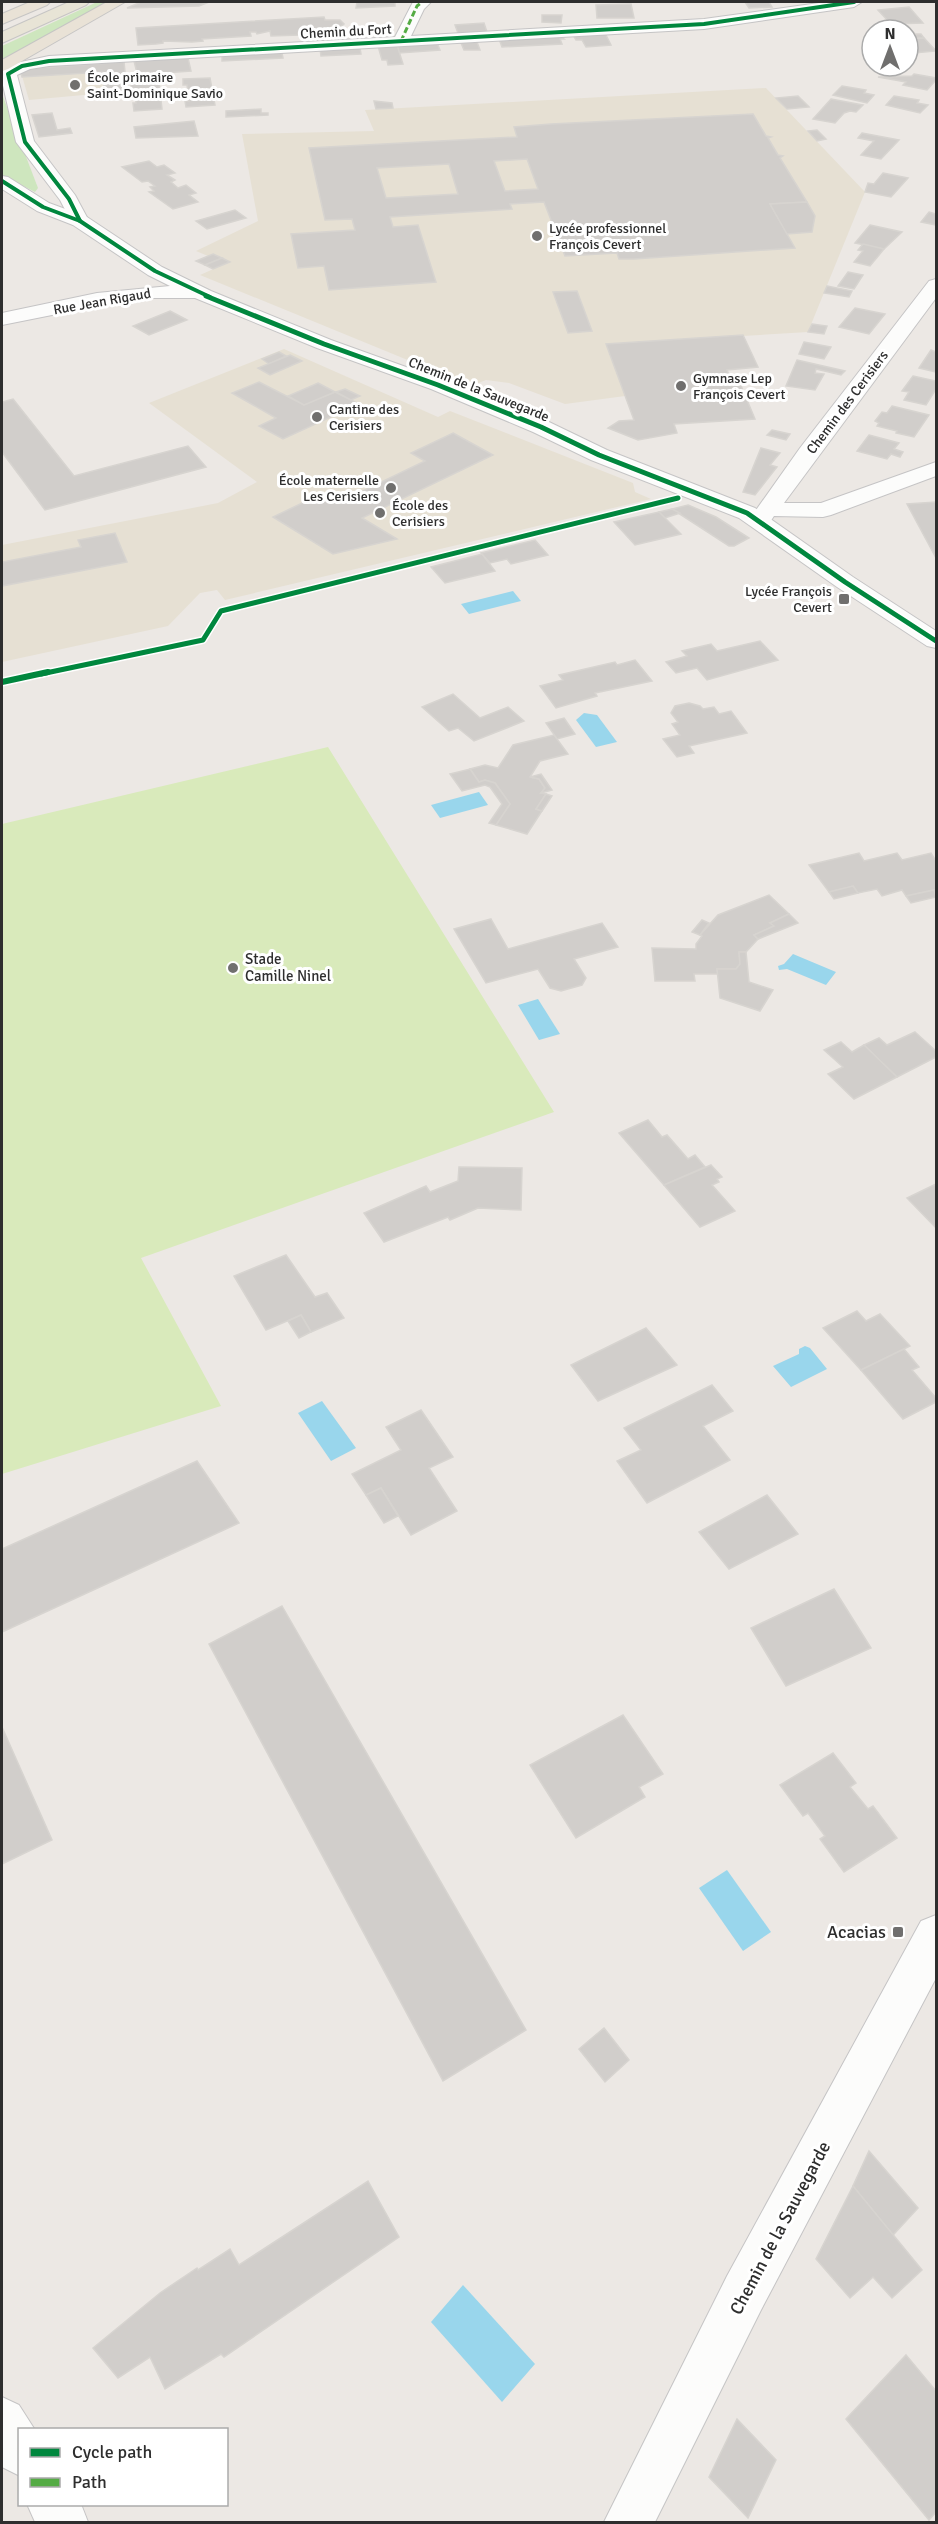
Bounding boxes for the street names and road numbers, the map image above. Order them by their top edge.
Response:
street label: Chemin du Fort [300,21,392,42]
street label: Rue Jean Rigaud [52,285,152,318]
street label: Chemin des Cerisiers [803,347,892,457]
street label: Chemin de la Sauvegarde [406,353,552,425]
street label: Chemin de la Sauvegarde [725,2138,835,2318]

